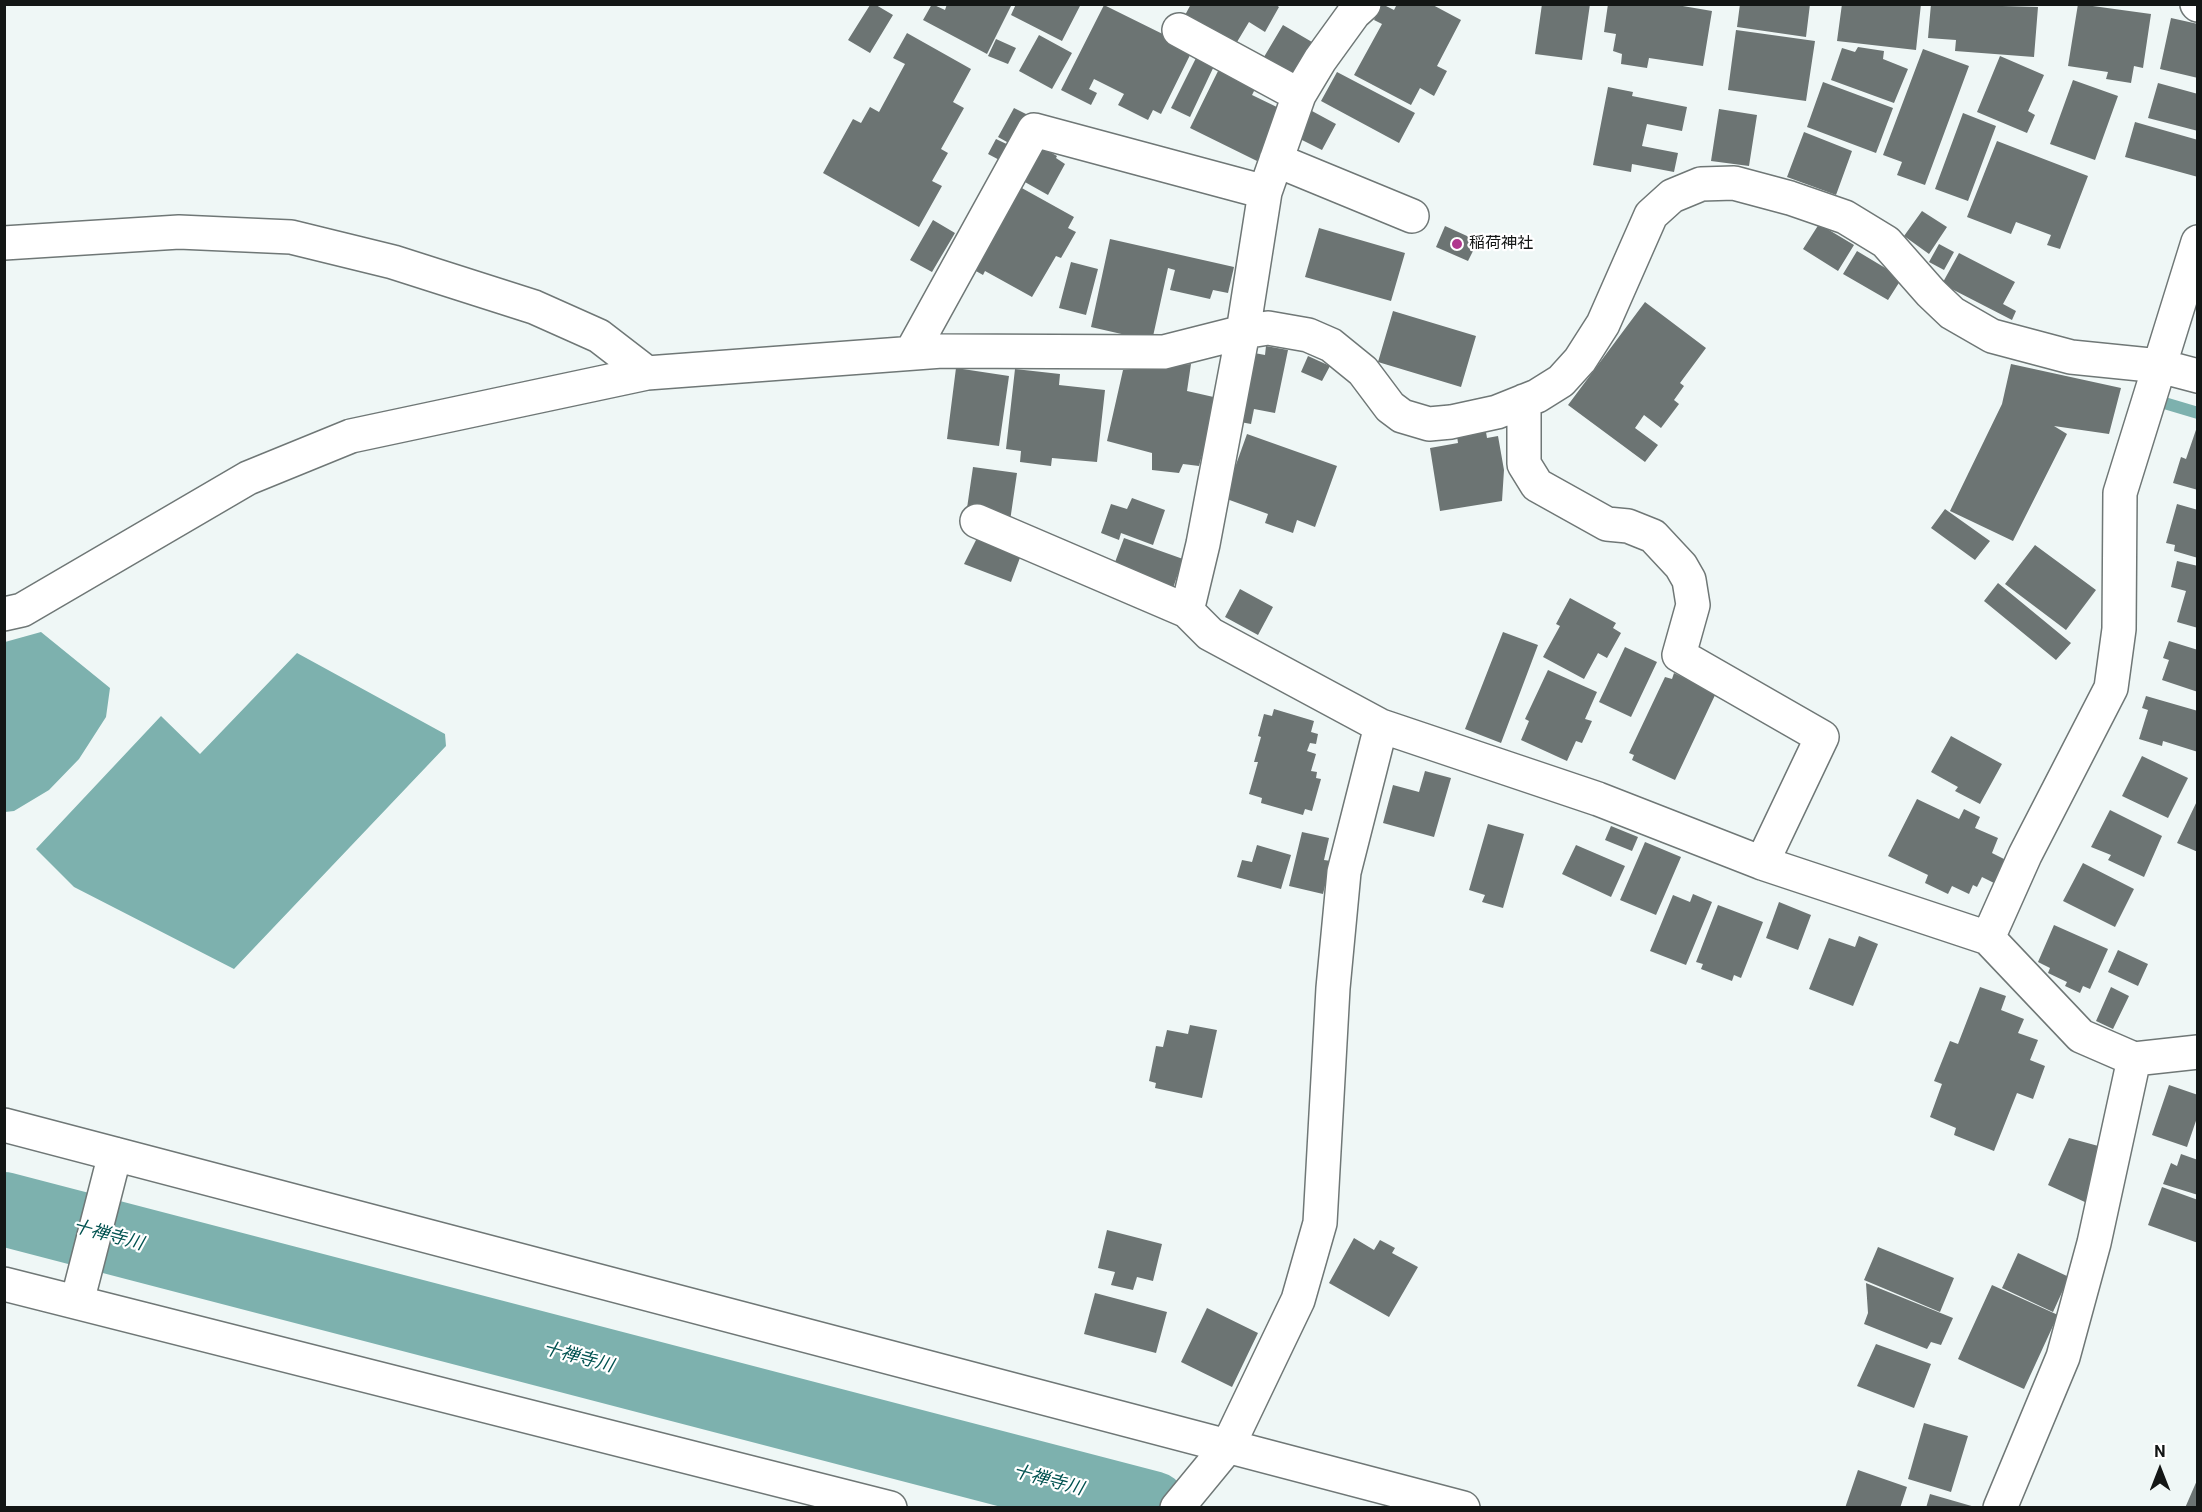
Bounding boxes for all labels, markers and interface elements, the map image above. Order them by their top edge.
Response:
place label: 稲荷神社 [1469,234,1533,254]
marker: 稲荷神社 [1450,237,1464,251]
water label: 十禅寺川 [70,1216,146,1256]
water label: 十禅寺川 [540,1338,616,1378]
north arrow [2130,1440,2190,1500]
text: N [2154,1442,2166,1461]
water label: 十禅寺川 [1010,1461,1086,1501]

